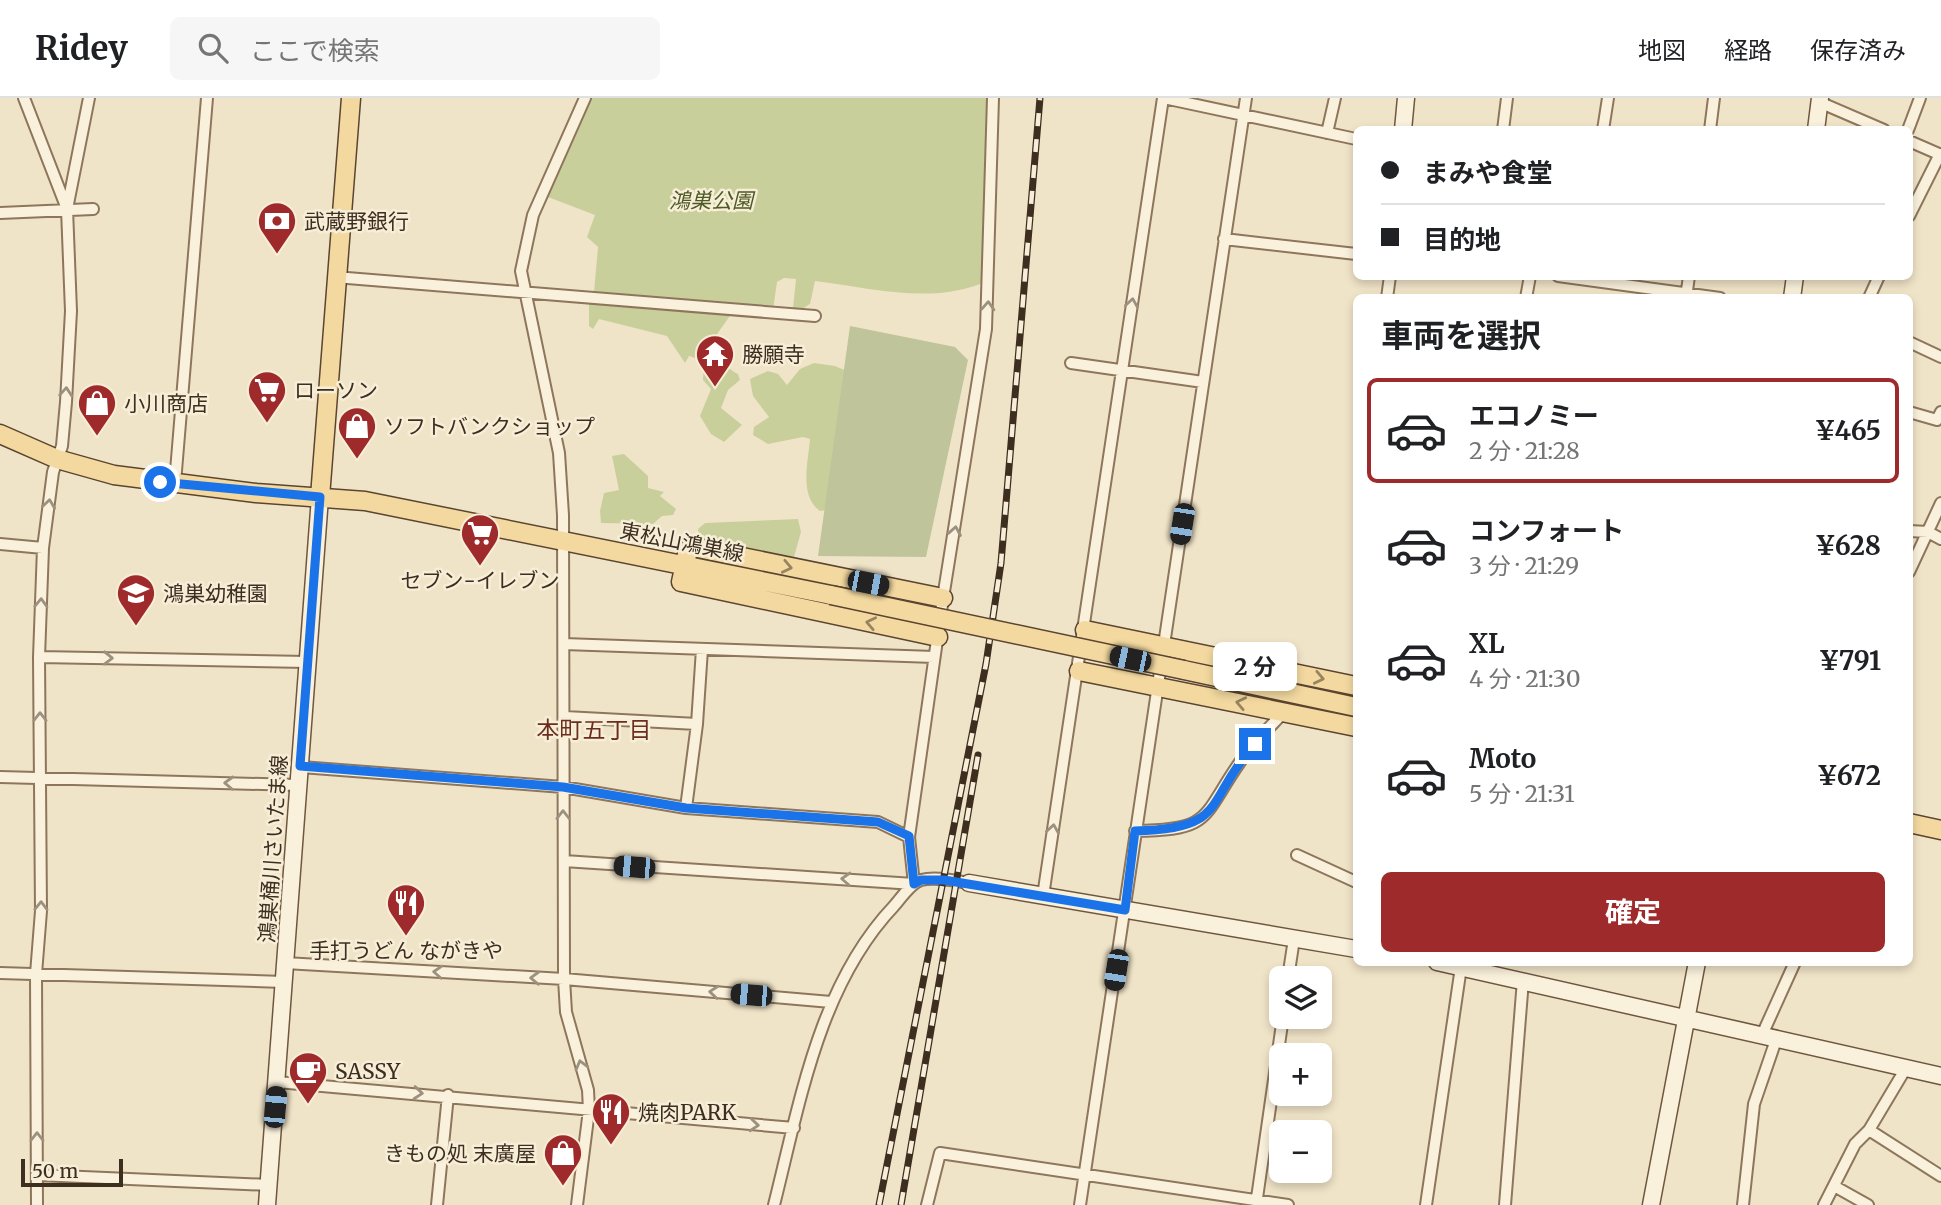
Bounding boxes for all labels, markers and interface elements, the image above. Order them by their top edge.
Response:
search box [170,17,660,80]
text: Ridey [35,28,128,69]
icon: search [194,29,232,67]
text: ここで検索 [250,34,380,67]
text: 地図 [1638,35,1686,66]
text: 経路 [1724,35,1772,66]
text: 保存済み [1810,35,1906,66]
text: まみや食堂 [1423,156,1553,189]
park label: 鴻巣公園 [669,187,756,214]
bank icon: 武蔵野銀行 [256,200,298,255]
place label: 武蔵野銀行 [304,208,409,235]
text: 目的地 [1423,223,1501,256]
one-way arrow [1124,297,1139,308]
one-way arrow [980,301,995,312]
text: 車両を選択 [1381,316,1541,356]
temple icon: 勝願寺 [694,333,736,388]
place label: 勝願寺 [742,341,805,368]
supermarket icon: ローソン [246,369,288,424]
place label: ローソン [294,377,378,404]
shop icon: 小川商店 [76,382,118,437]
one-way arrow [59,386,74,397]
place label: 小川商店 [124,390,208,417]
icon: car [1385,399,1448,462]
text: エコノミー [1469,399,1599,432]
shop icon: ソフトバンクショップ [336,405,378,460]
place label: ソフトバンクショップ [384,413,595,440]
text: ¥465 [1815,414,1881,447]
text: 2 分 · 21:28 [1469,436,1580,465]
route start [144,466,176,498]
one-way arrow [41,498,56,509]
car [1169,502,1196,546]
supermarket icon: セブン-イレブン [459,512,501,567]
icon: car [1385,514,1448,577]
text: コンフォート [1469,514,1624,547]
street label: 東松山鴻巣線 [618,517,746,567]
one-way arrow [947,525,962,537]
text: ¥628 [1815,529,1881,562]
text: 3 分 · 21:29 [1469,551,1579,580]
one-way arrow [781,558,793,573]
place label: セブン-イレブン [400,567,560,594]
car [846,569,891,597]
school or university icon: 鴻巣幼稚園 [115,572,157,627]
place label: 鴻巣幼稚園 [163,580,268,607]
one-way arrow [33,597,49,608]
one-way arrow [865,617,877,632]
text: XL [1469,627,1505,660]
icon: car [1385,629,1448,692]
callout: 2 分 [1213,642,1297,692]
car [1108,644,1153,674]
text: ¥791 [1819,644,1881,677]
one-way arrow [102,651,113,666]
text: 2 分 [1234,652,1276,681]
text: 4 分 · 21:30 [1469,664,1581,693]
one-way arrow [1313,670,1325,685]
one-way arrow [1235,697,1247,712]
one-way arrow [32,712,48,722]
district label: 本町五丁目 [537,715,652,744]
route end [1239,728,1271,760]
text: Moto [1469,742,1536,775]
icon: car [1385,744,1448,807]
street label: 鴻巣桶川さいたま線 [253,754,293,944]
text: ¥672 [1817,759,1881,792]
one-way arrow [223,775,234,791]
text: 5 分 · 21:31 [1469,779,1575,808]
one-way arrow [555,809,571,820]
one-way arrow [1045,823,1060,834]
car [613,855,656,879]
one-way arrow [841,872,852,887]
button: 確定 [1381,872,1885,952]
restaurant icon: 手打うどん ながきや [385,882,427,937]
one-way arrow [33,900,48,911]
place label: 手打うどん ながきや [309,937,503,964]
car [1103,948,1130,992]
one-way arrow [432,965,443,980]
map controls [1269,966,1332,1183]
button: layers [1269,966,1332,1029]
one-way arrow [530,970,541,985]
car [730,983,773,1007]
one-way arrow [708,985,719,1000]
button: + [1269,1043,1332,1106]
cafe icon: SASSY [287,1050,329,1105]
place label: SASSY [335,1058,401,1085]
one-way arrow [575,1059,590,1071]
car [263,1085,288,1129]
one-way arrow [413,1085,424,1100]
restaurant icon: 焼肉PARK [590,1091,632,1146]
place label: 焼肉PARK [638,1099,737,1126]
one-way arrow [749,1117,760,1132]
button: − [1269,1120,1332,1183]
one-way arrow [29,1131,45,1142]
shop icon: きもの処 末廣屋 [542,1132,584,1187]
place label: きもの処 末廣屋 [384,1140,536,1167]
scale bar [21,1156,122,1188]
text: 50 m [32,1159,78,1183]

